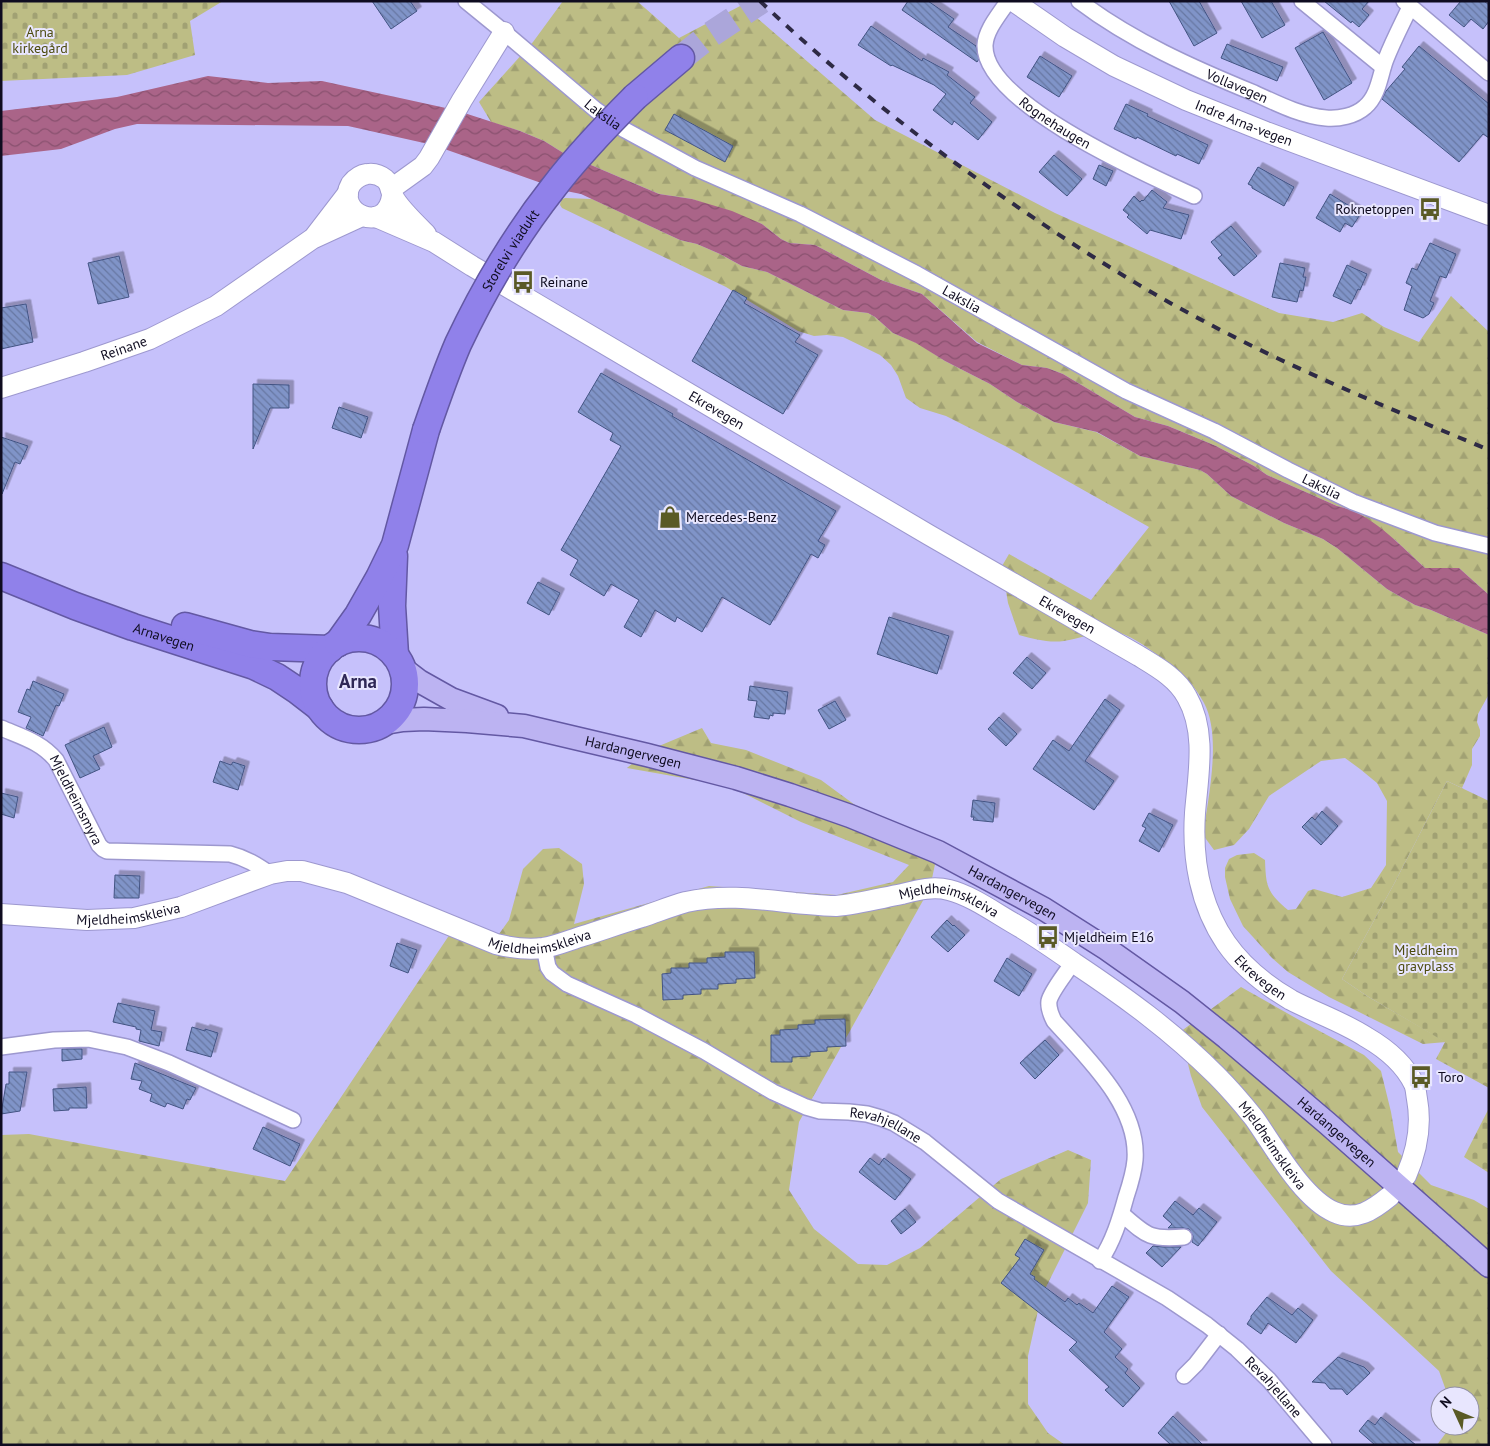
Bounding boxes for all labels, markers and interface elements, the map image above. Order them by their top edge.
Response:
park label: Arna kirkegård [12,23,68,57]
street label: Vollavegen [1202,64,1271,107]
street label: Rognehaugen [1016,93,1094,153]
street label: Lakslia [581,95,625,134]
street label: Indre Arna-vegen [1193,96,1295,150]
bus stop icon: Roknetoppen [1417,196,1443,222]
place label: Roknetoppen [1335,200,1414,218]
street label: Storelvi viadukt [478,206,543,295]
bus stop icon: Reinane [510,269,536,295]
place label: Reinane [540,273,588,291]
street label: Lakslia [939,281,984,317]
street label: Reinane [98,332,149,365]
street label: Ekrevegen [685,387,748,433]
street label: Lakslia [1299,469,1344,504]
shop icon: Mercedes-Benz [657,504,683,530]
place label: Mercedes-Benz [686,508,777,526]
street label: Ekrevegen [1036,591,1099,638]
street label: Arnavegen [131,619,197,655]
district label: Arna [339,669,377,693]
street label: Hardangervegen [583,732,684,773]
street label: Mjeldheimsmyra [46,752,107,848]
street label: Hardangervegen [965,861,1061,924]
street label: Mjeldheimskleiva [897,879,1002,921]
street label: Mjeldheimskleiva [76,898,182,929]
bus stop icon: Mjeldheim E16 [1035,924,1061,950]
street label: Mjeldheimskleiva [485,925,593,958]
place label: Mjeldheim E16 [1064,928,1154,946]
park label: Mjeldheim gravplass [1394,941,1458,975]
street label: Ekrevegen [1231,951,1290,1004]
bus stop icon: Toro [1408,1064,1434,1090]
place label: Toro [1438,1068,1464,1086]
street label: Hardangervegen [1294,1093,1380,1171]
street label: Mjeldheimskleiva [1235,1097,1310,1193]
street label: Revahjellane [849,1103,925,1147]
street label: Revahjellane [1241,1353,1306,1421]
north arrow [1430,1386,1480,1436]
text: N [1436,1392,1455,1412]

